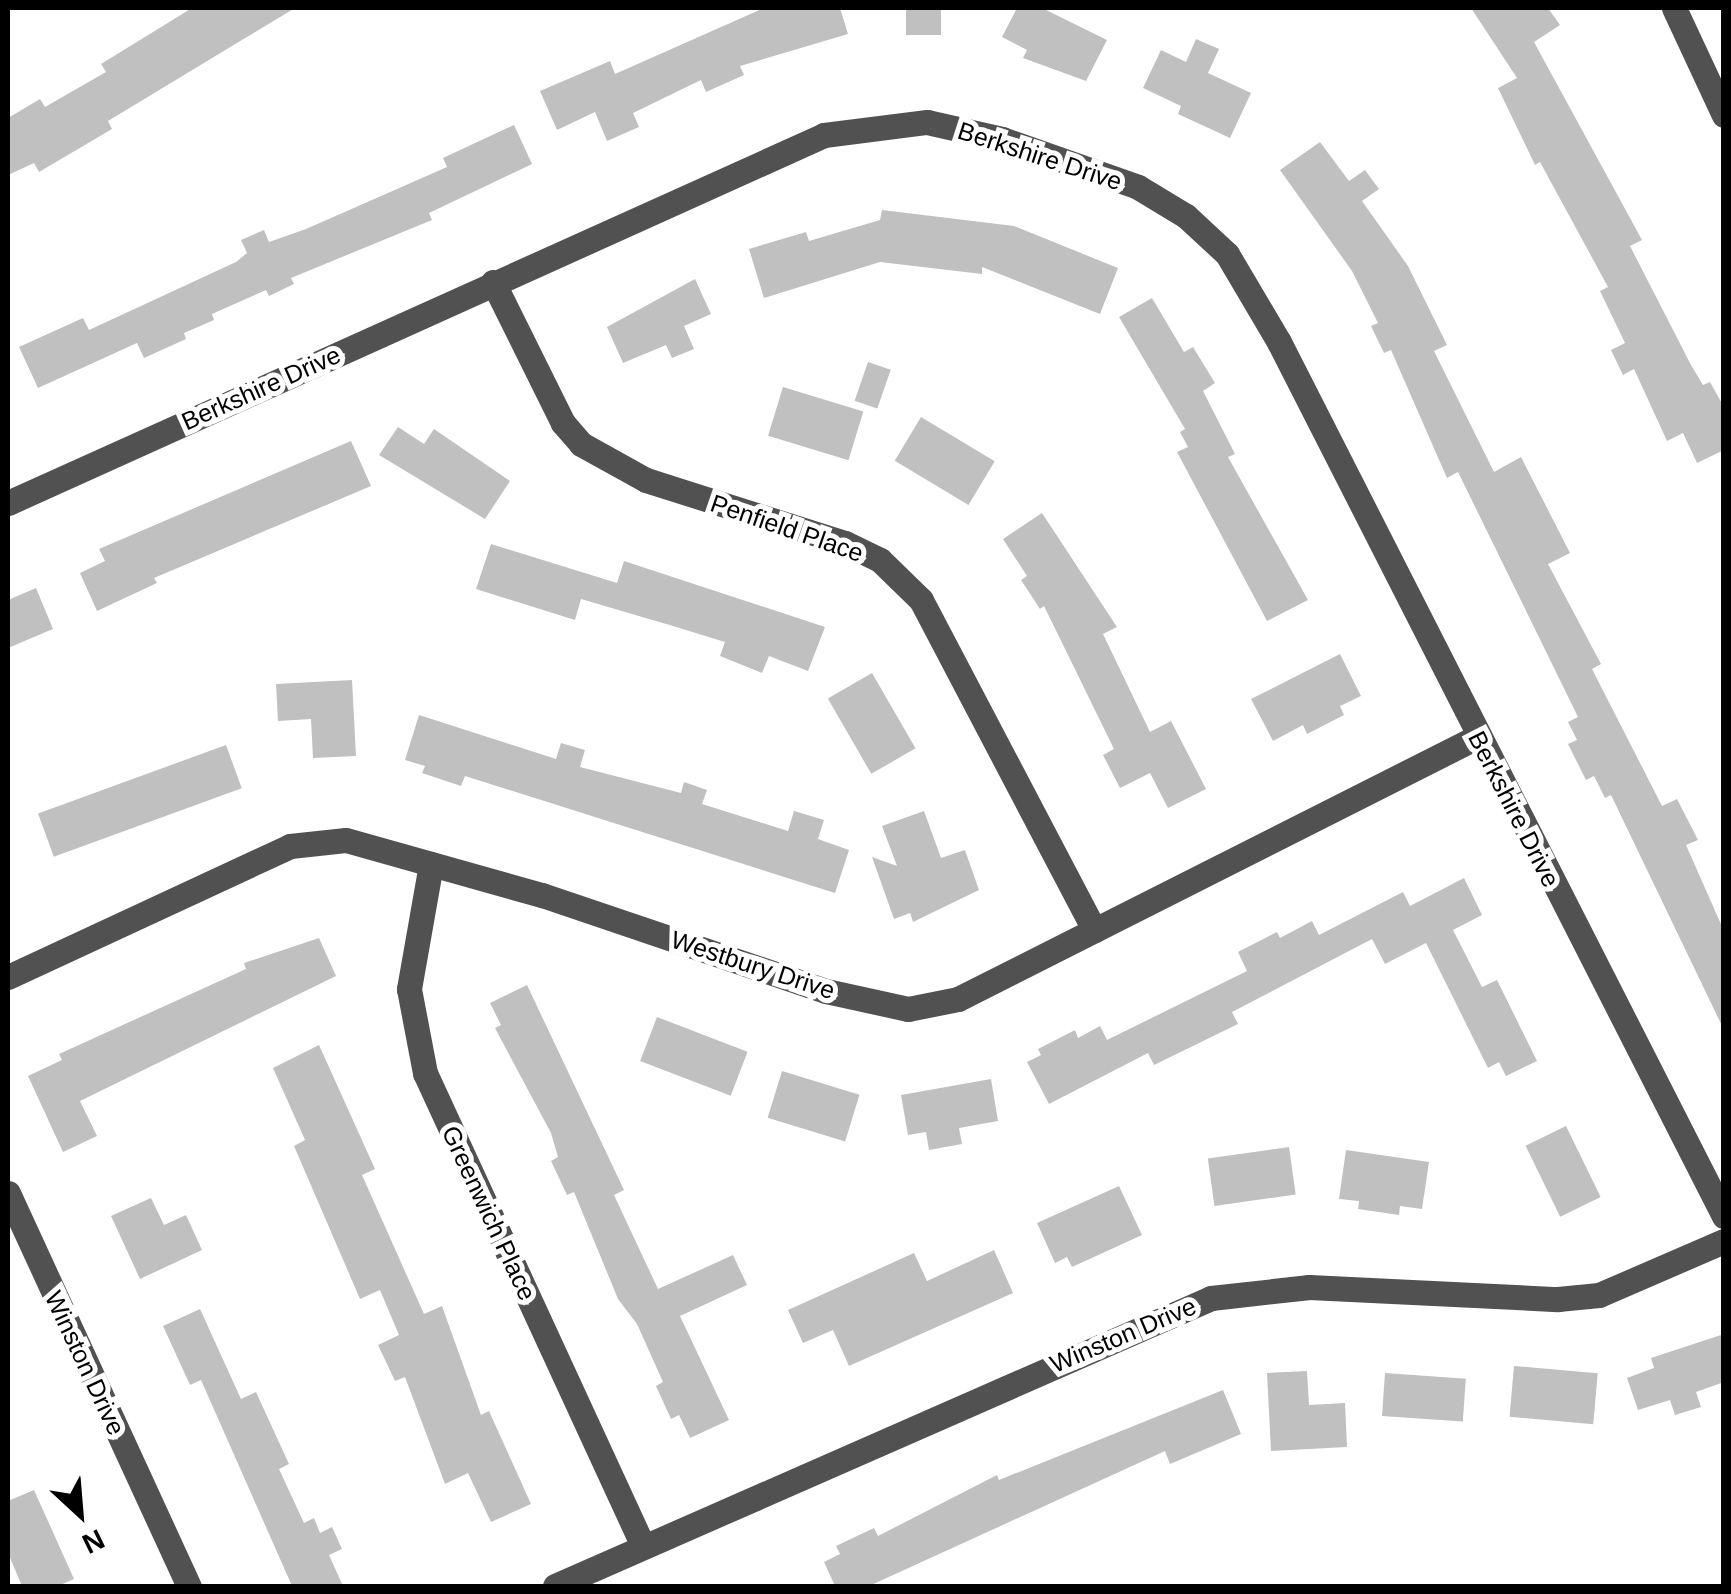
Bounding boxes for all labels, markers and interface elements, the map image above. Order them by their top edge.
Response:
street label: Berkshire Drive [954,115,1126,197]
street label: Berkshire Drive [177,340,345,436]
street label: Penfield Place [707,488,867,568]
street label: Berkshire Drive [1462,726,1566,892]
street label: Westbury Drive [667,924,839,1006]
street label: Greenwich Place [435,1121,543,1305]
street label: Winston Drive [39,1286,131,1440]
street label: Winston Drive [1046,1291,1200,1379]
north arrow [30,1464,130,1564]
text: N [77,1523,109,1560]

